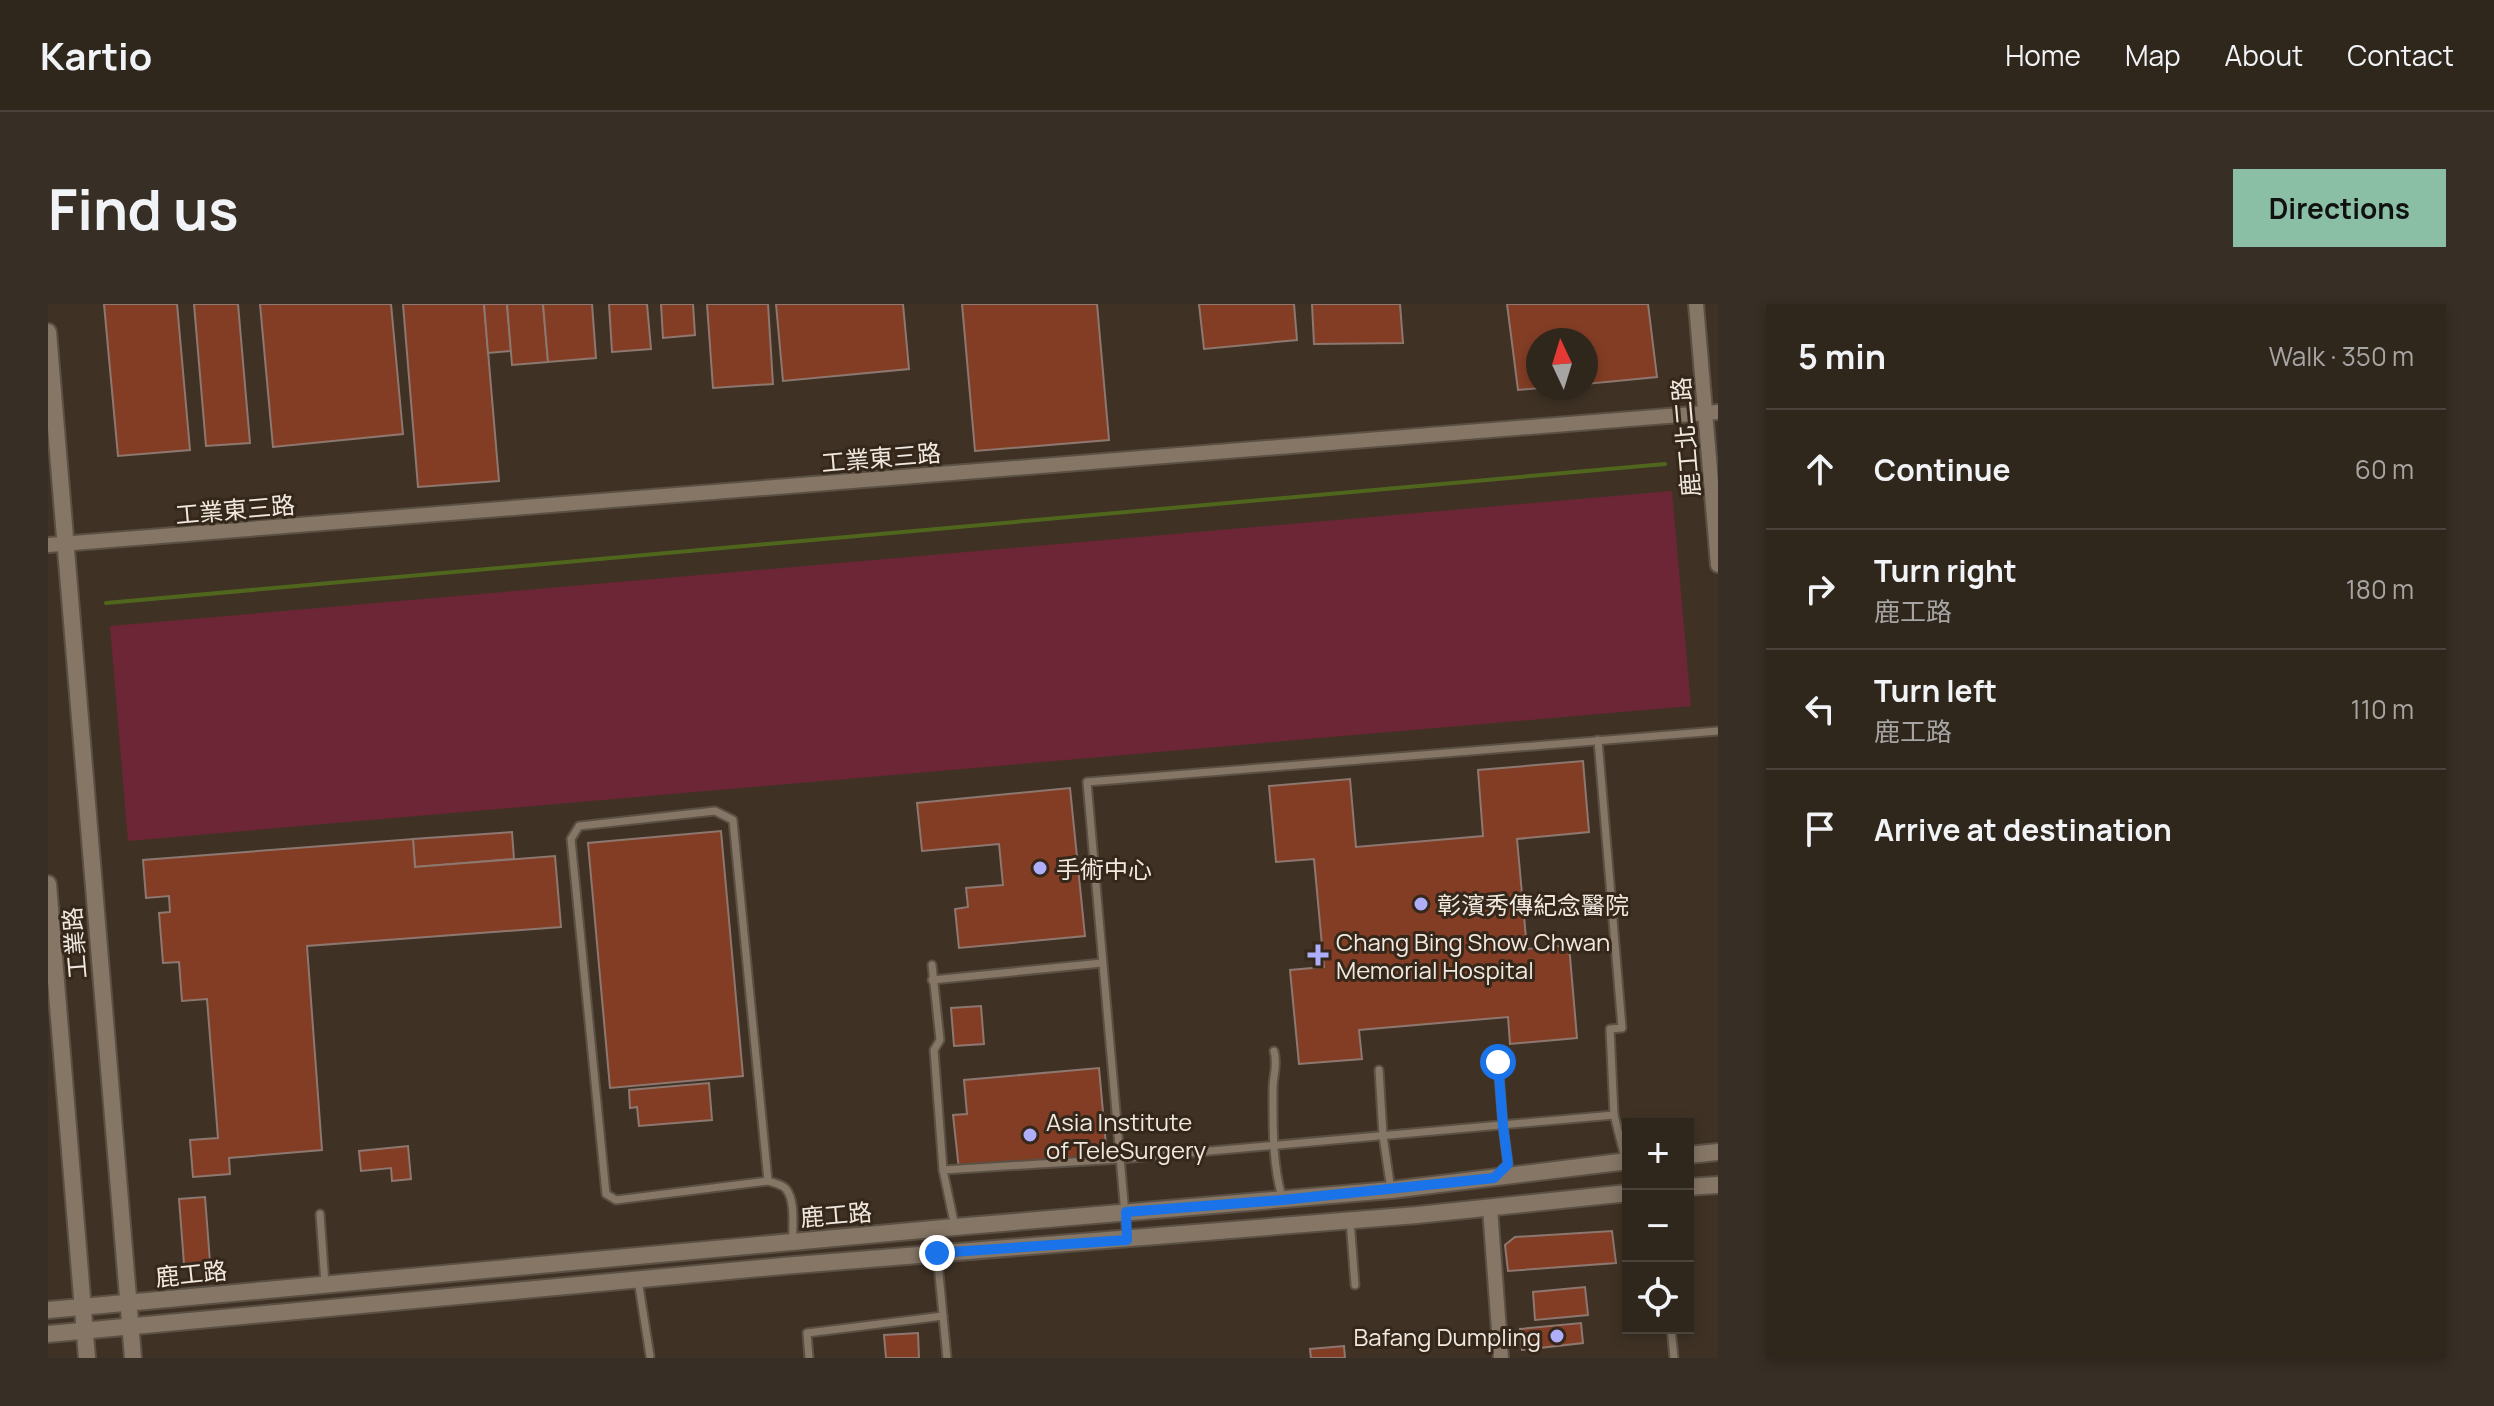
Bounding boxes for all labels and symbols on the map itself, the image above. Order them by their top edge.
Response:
north arrow [1526,328,1598,400]
street label: 鹿工北二路 [1663,376,1707,498]
street label: 工業東三路 [820,435,942,479]
street label: 工業東三路 [174,487,296,531]
place label: 手術中心 [1056,852,1152,885]
marker: 手術中心 [1031,859,1049,877]
place label: 彰濱秀傳紀念醫院 [1437,888,1629,921]
marker: 彰濱秀傳紀念醫院 [1412,895,1430,913]
street label: 工業路 [54,906,94,980]
place label: Chang Bing Show Chwan Memorial Hospital [1336,925,1610,986]
marker: Chang Bing Show Chwan Memorial Hospital [1307,944,1329,966]
route start [1480,1044,1516,1080]
place label: Asia Institute of TeleSurgery [1046,1105,1207,1166]
marker: Asia Institute of TeleSurgery [1021,1126,1039,1144]
street label: 鹿工路 [799,1194,873,1234]
route end [919,1235,955,1271]
street label: 鹿工路 [153,1253,229,1293]
place label: Bafang Dumpling [1354,1320,1541,1353]
marker: Bafang Dumpling [1548,1327,1566,1345]

